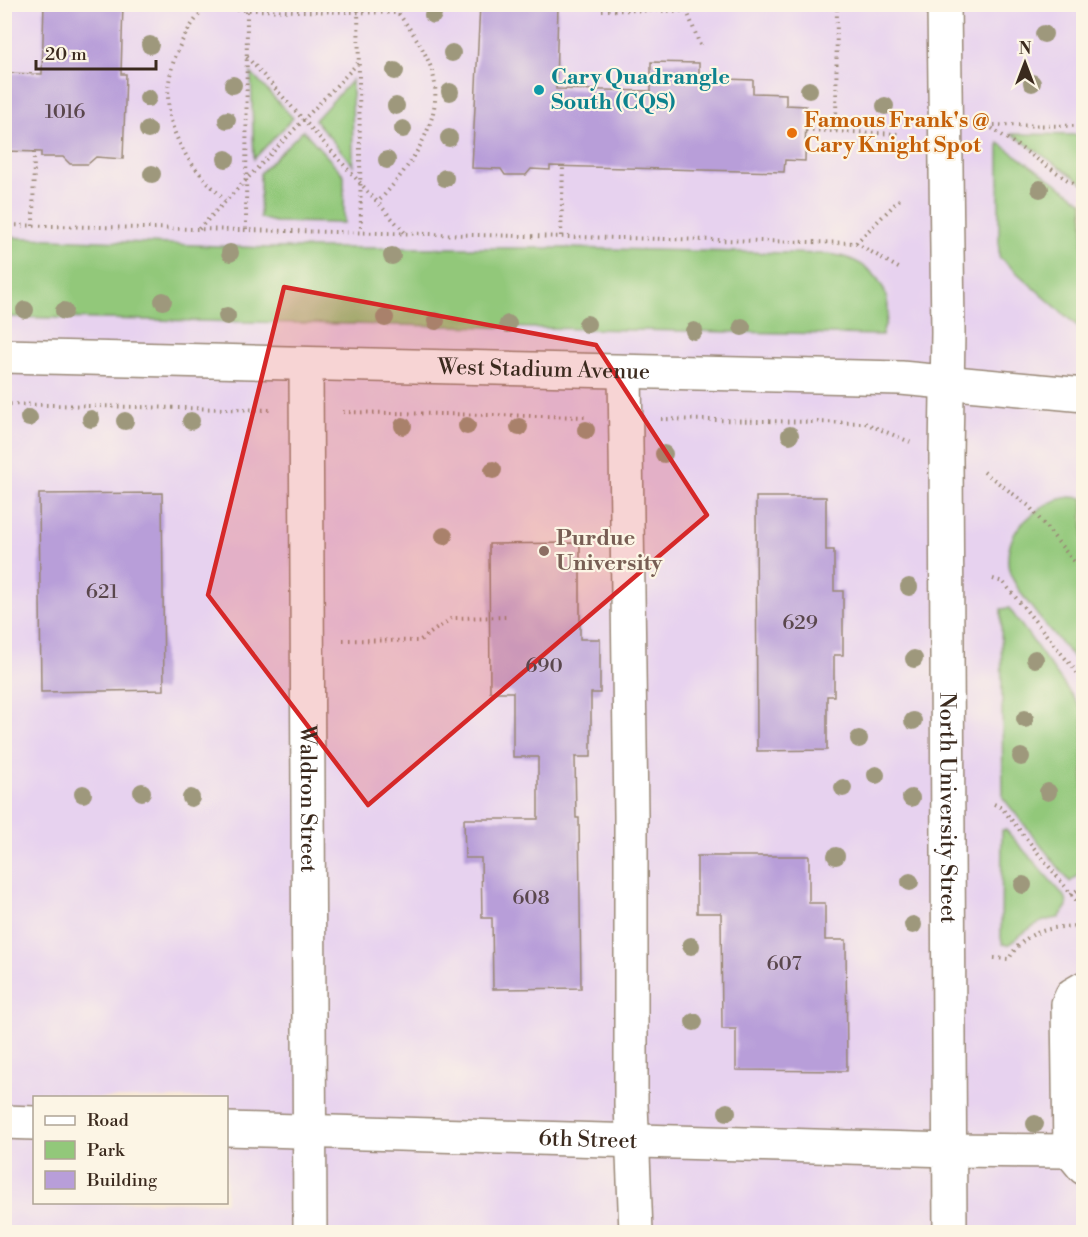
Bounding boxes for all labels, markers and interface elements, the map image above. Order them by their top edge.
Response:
scale bar [36,33,156,71]
north arrow [995,33,1055,93]
text: N [1019,39,1032,59]
text: 20 m [45,43,87,66]
place label: Cary Quadrangle South (CQS) [551,64,730,116]
marker: Cary Quadrangle South (CQS) [532,83,546,97]
house number: 1016 [45,100,85,125]
place label: Famous Frank's @ Cary Knight Spot [804,107,990,159]
marker: Famous Frank's @ Cary Knight Spot [785,126,799,140]
street label: West Stadium Avenue [436,353,650,385]
place label: Purdue University [556,525,663,577]
marker: Purdue University [537,544,551,558]
house number: 621 [86,580,119,605]
house number: 629 [782,611,818,636]
house number: 690 [525,654,563,679]
street label: North University Street [934,692,962,924]
street label: Waldron Street [294,724,322,873]
house number: 608 [512,886,550,911]
house number: 607 [766,952,802,977]
legend [33,1096,228,1204]
text: Road [87,1109,130,1132]
street label: 6th Street [538,1125,638,1154]
text: Park [87,1139,126,1162]
text: Building [86,1169,158,1192]

